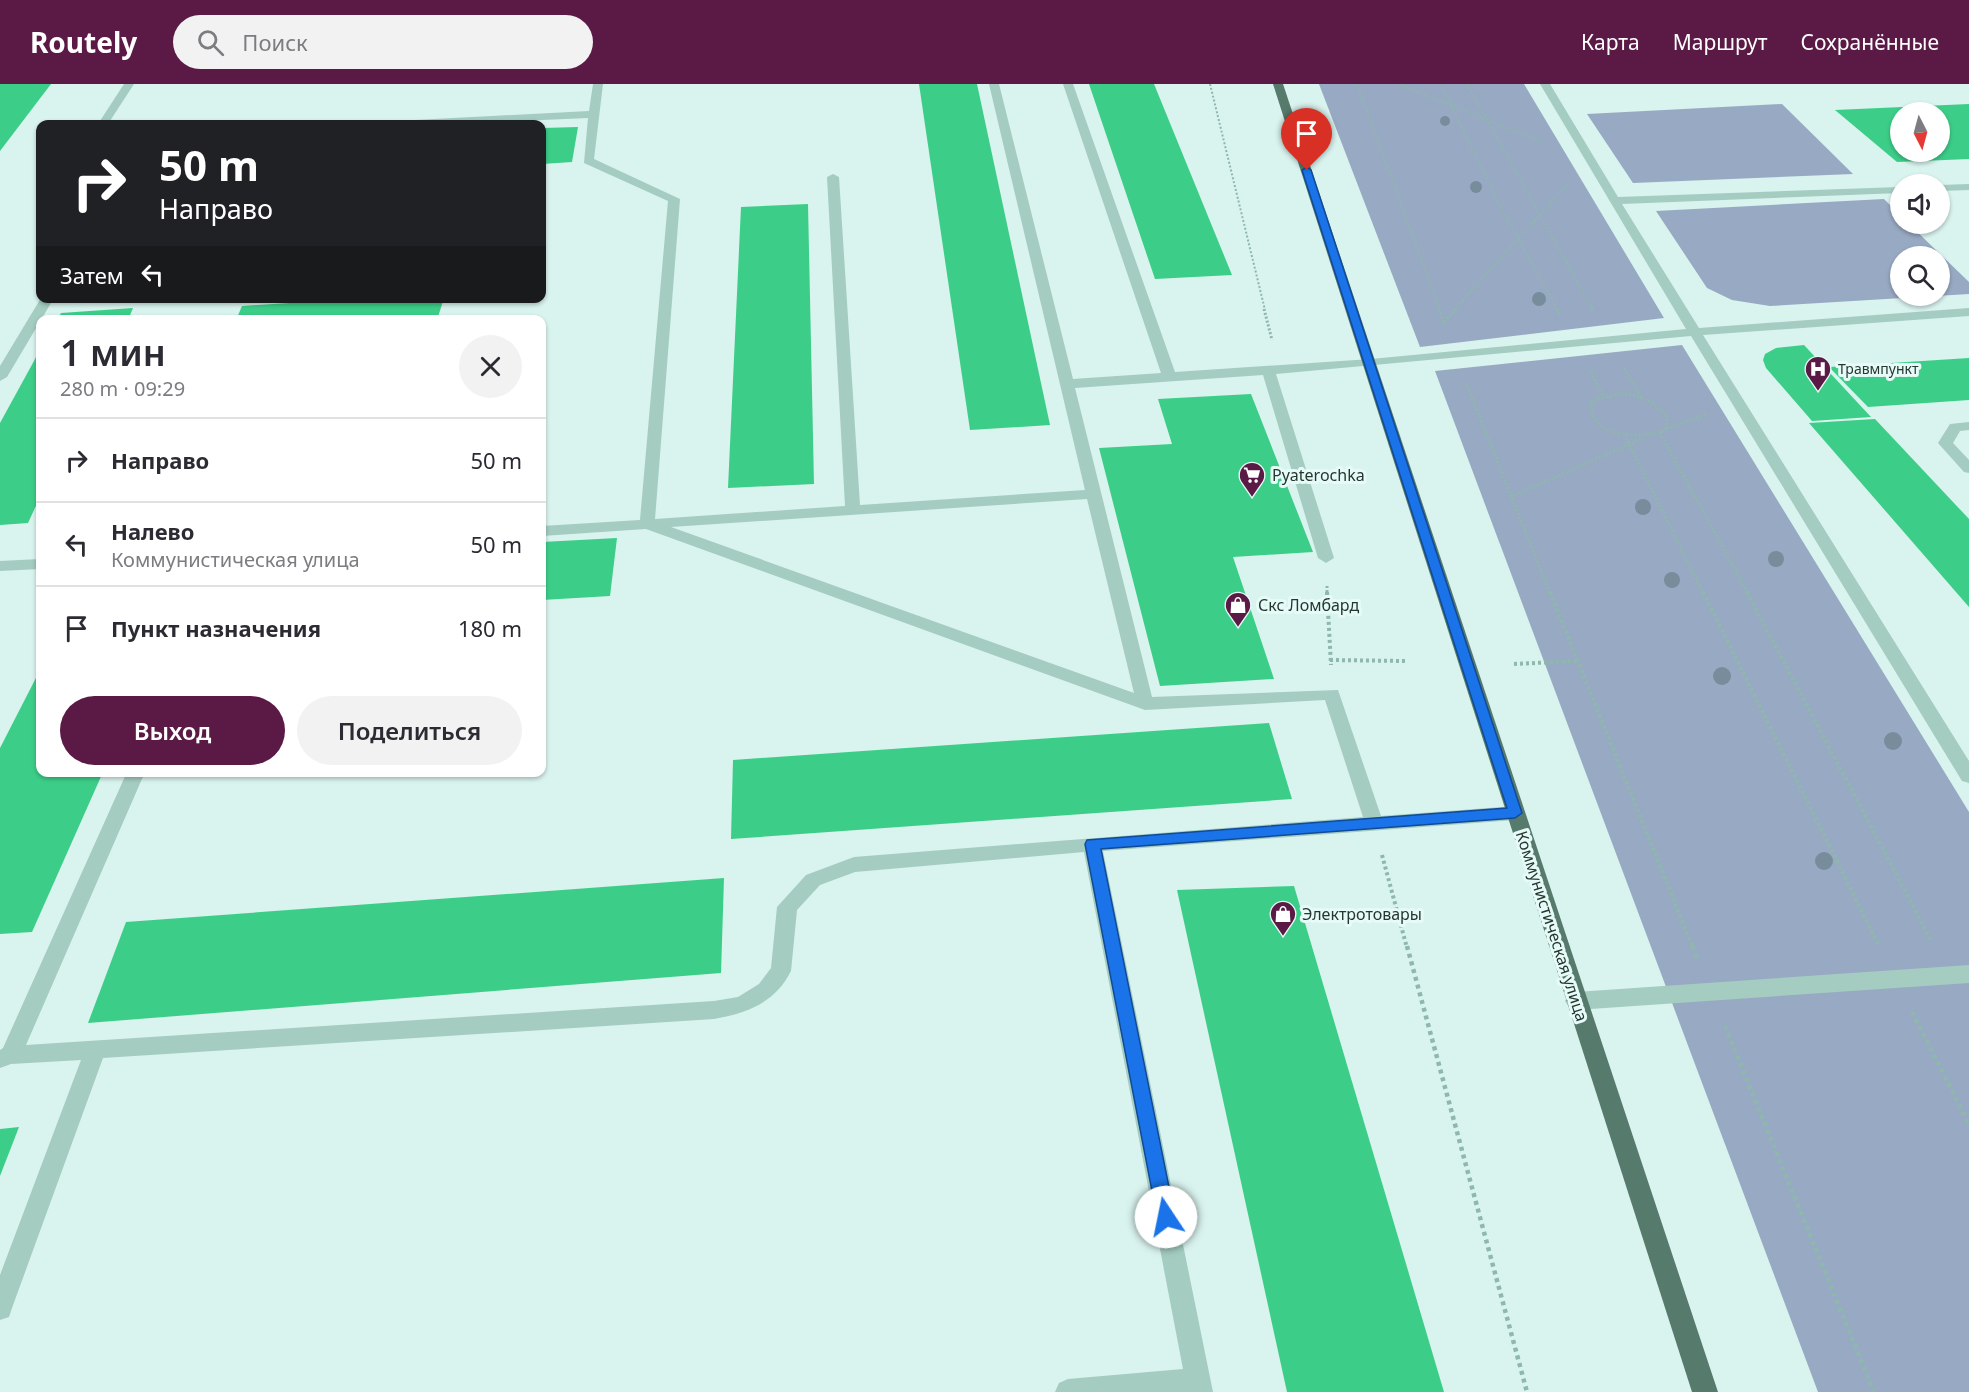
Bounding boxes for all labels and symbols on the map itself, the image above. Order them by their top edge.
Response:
north arrow [1890,102,1950,162]
pin [1281,108,1332,170]
hospital icon: Травмпункт [1803,354,1833,392]
place label: Травмпункт [1838,359,1919,378]
supermarket icon: Pyaterochka [1237,460,1267,498]
place label: Pyaterochka [1272,464,1365,486]
shop icon: Скс Ломбард [1223,590,1253,628]
place label: Скс Ломбард [1258,594,1359,616]
street label: Коммунистическая улица [1511,828,1593,1024]
shop icon: Электротовары [1268,899,1298,937]
place label: Электротовары [1302,903,1422,925]
position arrow [1134,1185,1198,1249]

